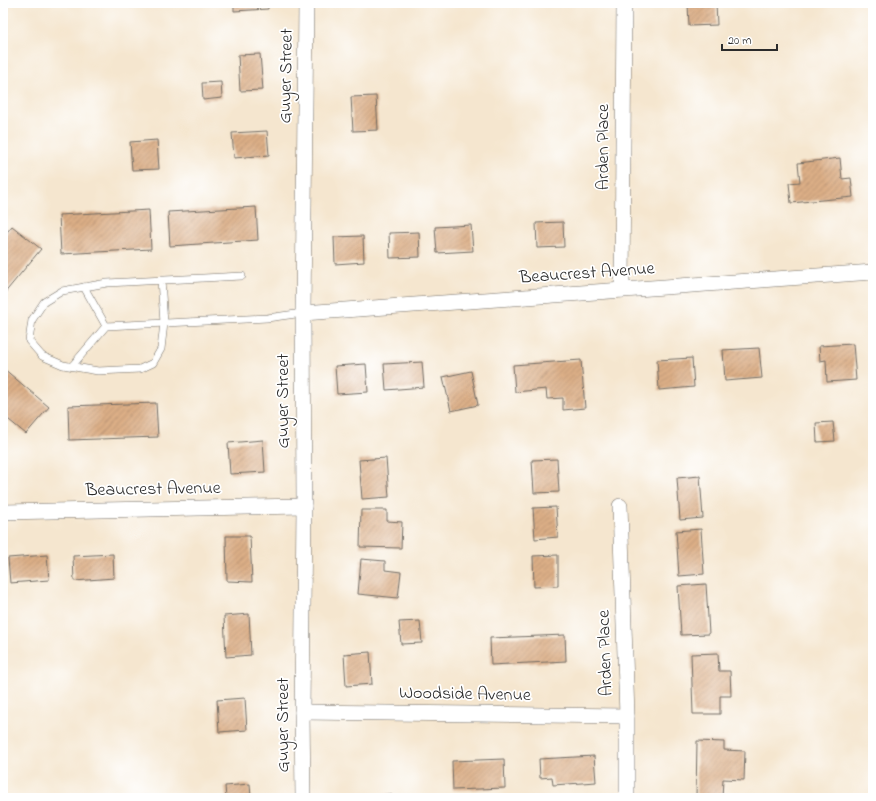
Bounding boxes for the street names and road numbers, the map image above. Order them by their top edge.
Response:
street label: Guyer Street [273,28,301,124]
street label: Arden Place [591,103,617,190]
street label: Beaucrest Avenue [518,256,656,292]
street label: Guyer Street [271,353,297,449]
street label: Beaucrest Avenue [84,476,222,504]
street label: Arden Place [591,608,620,697]
street label: Guyer Street [271,677,297,773]
street label: Woodside Avenue [399,681,532,709]

